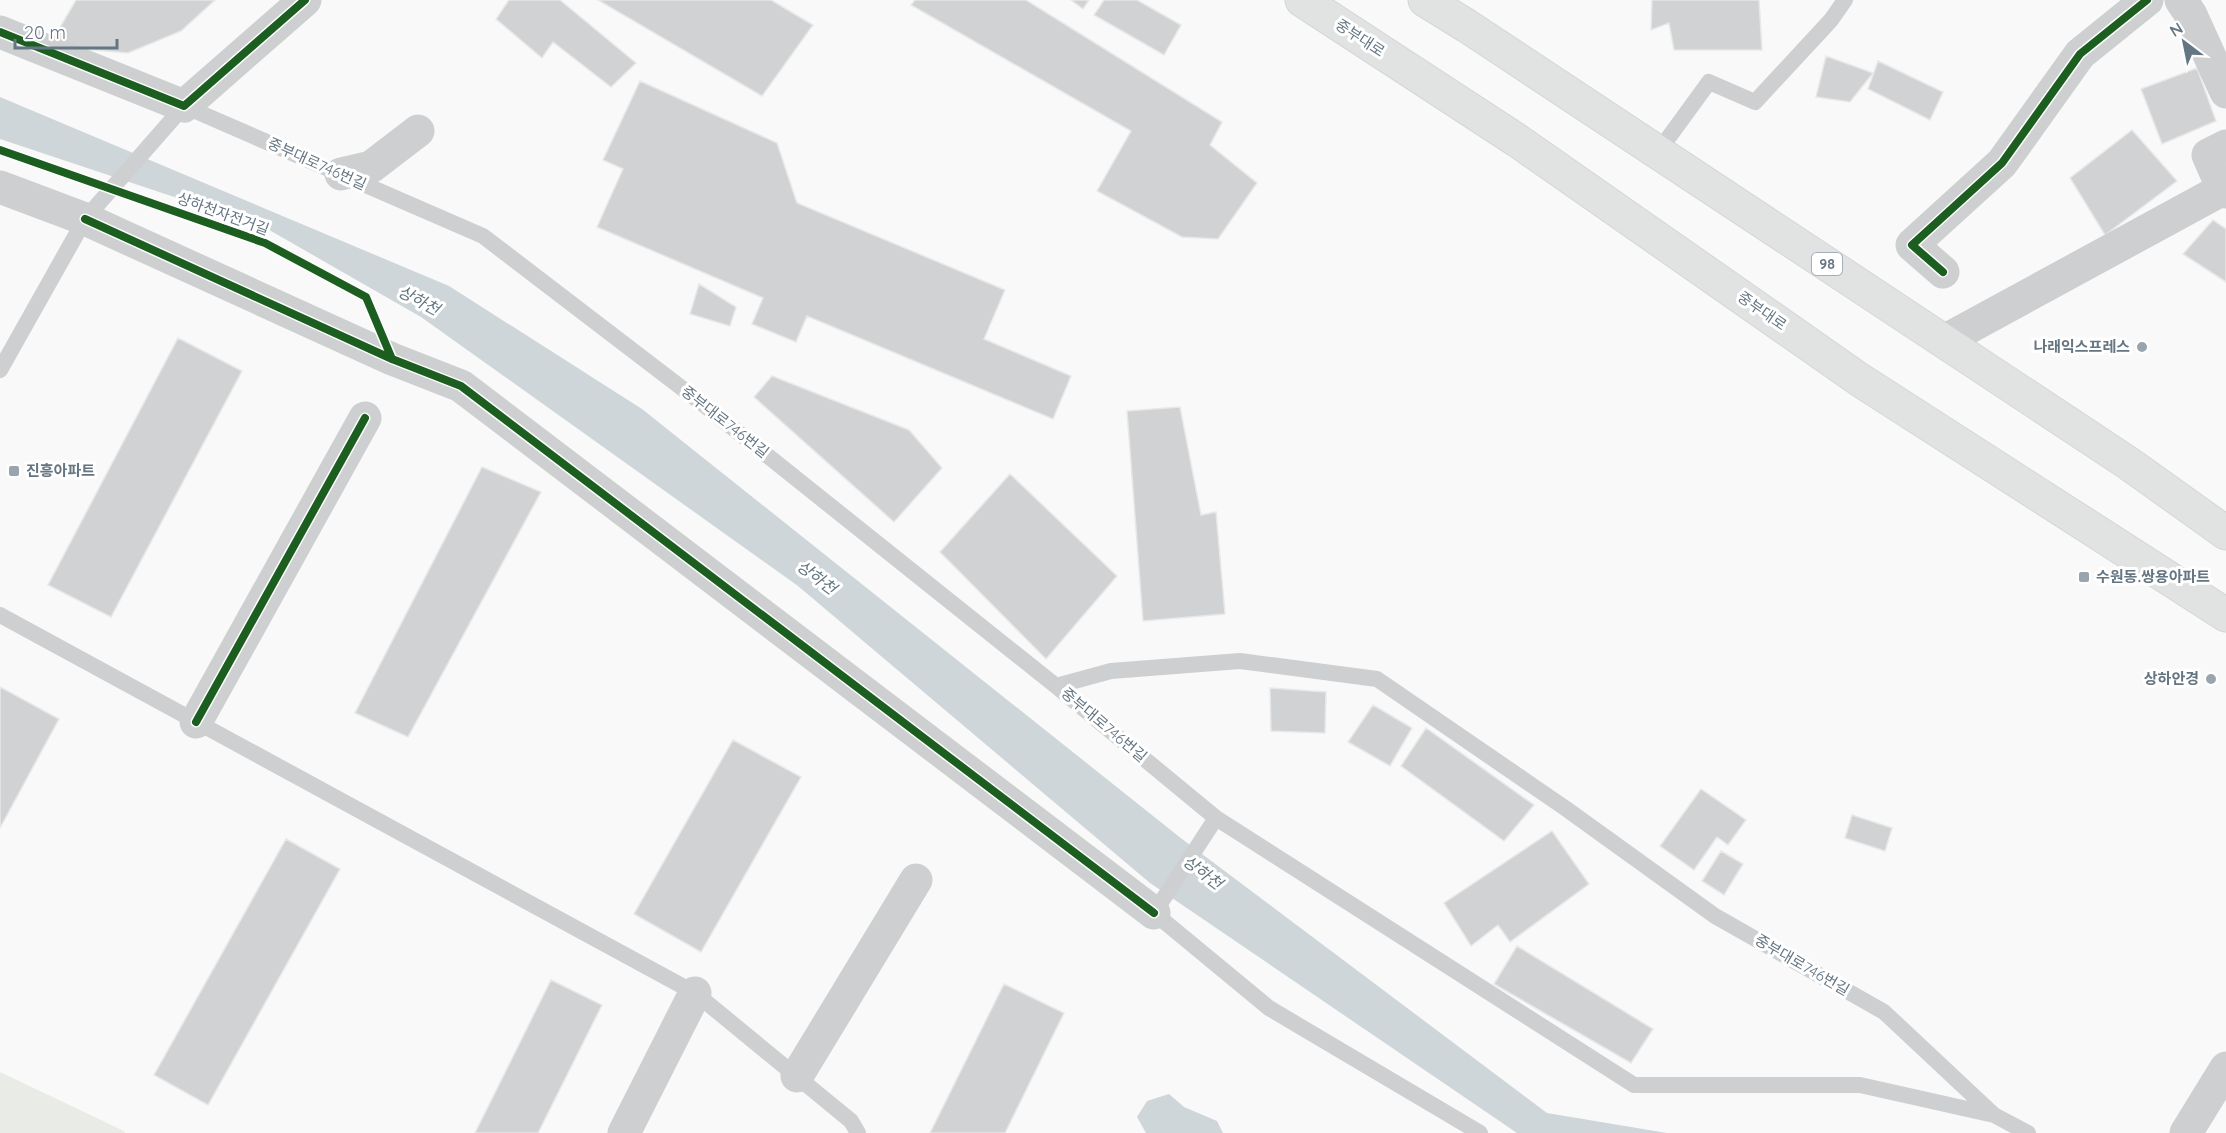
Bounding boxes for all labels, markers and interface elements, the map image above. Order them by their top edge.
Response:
scale bar [15,12,117,50]
north arrow [2154,12,2214,72]
street label: 중부대로 [1332,15,1389,61]
text: N [2166,18,2186,41]
text: 20 m [24,21,66,44]
street label: 중부대로746번길 [265,133,369,194]
street label: 상하천자전거길 [175,188,272,239]
road number: 98 [1812,253,1842,275]
water label: 상하천 [395,281,445,320]
street label: 중부대로 [1734,287,1790,334]
place label: 나래익스프레스 [2033,337,2130,356]
marker: 나래익스프레스 [2135,340,2149,354]
street label: 중부대로746번길 [678,382,773,462]
place label: 진흥아파트 [26,461,95,480]
marker: 진흥아파트 [7,464,21,478]
water label: 상하천 [793,556,842,600]
place label: 수원동.쌍용아파트 [2096,567,2210,586]
marker: 수원동.쌍용아파트 [2077,570,2091,584]
place label: 상하안경 [2144,669,2199,688]
marker: 상하안경 [2204,672,2218,686]
street label: 중부대로746번길 [1058,683,1151,766]
water label: 상하천 [1179,851,1228,895]
street label: 중부대로746번길 [1752,930,1853,999]

